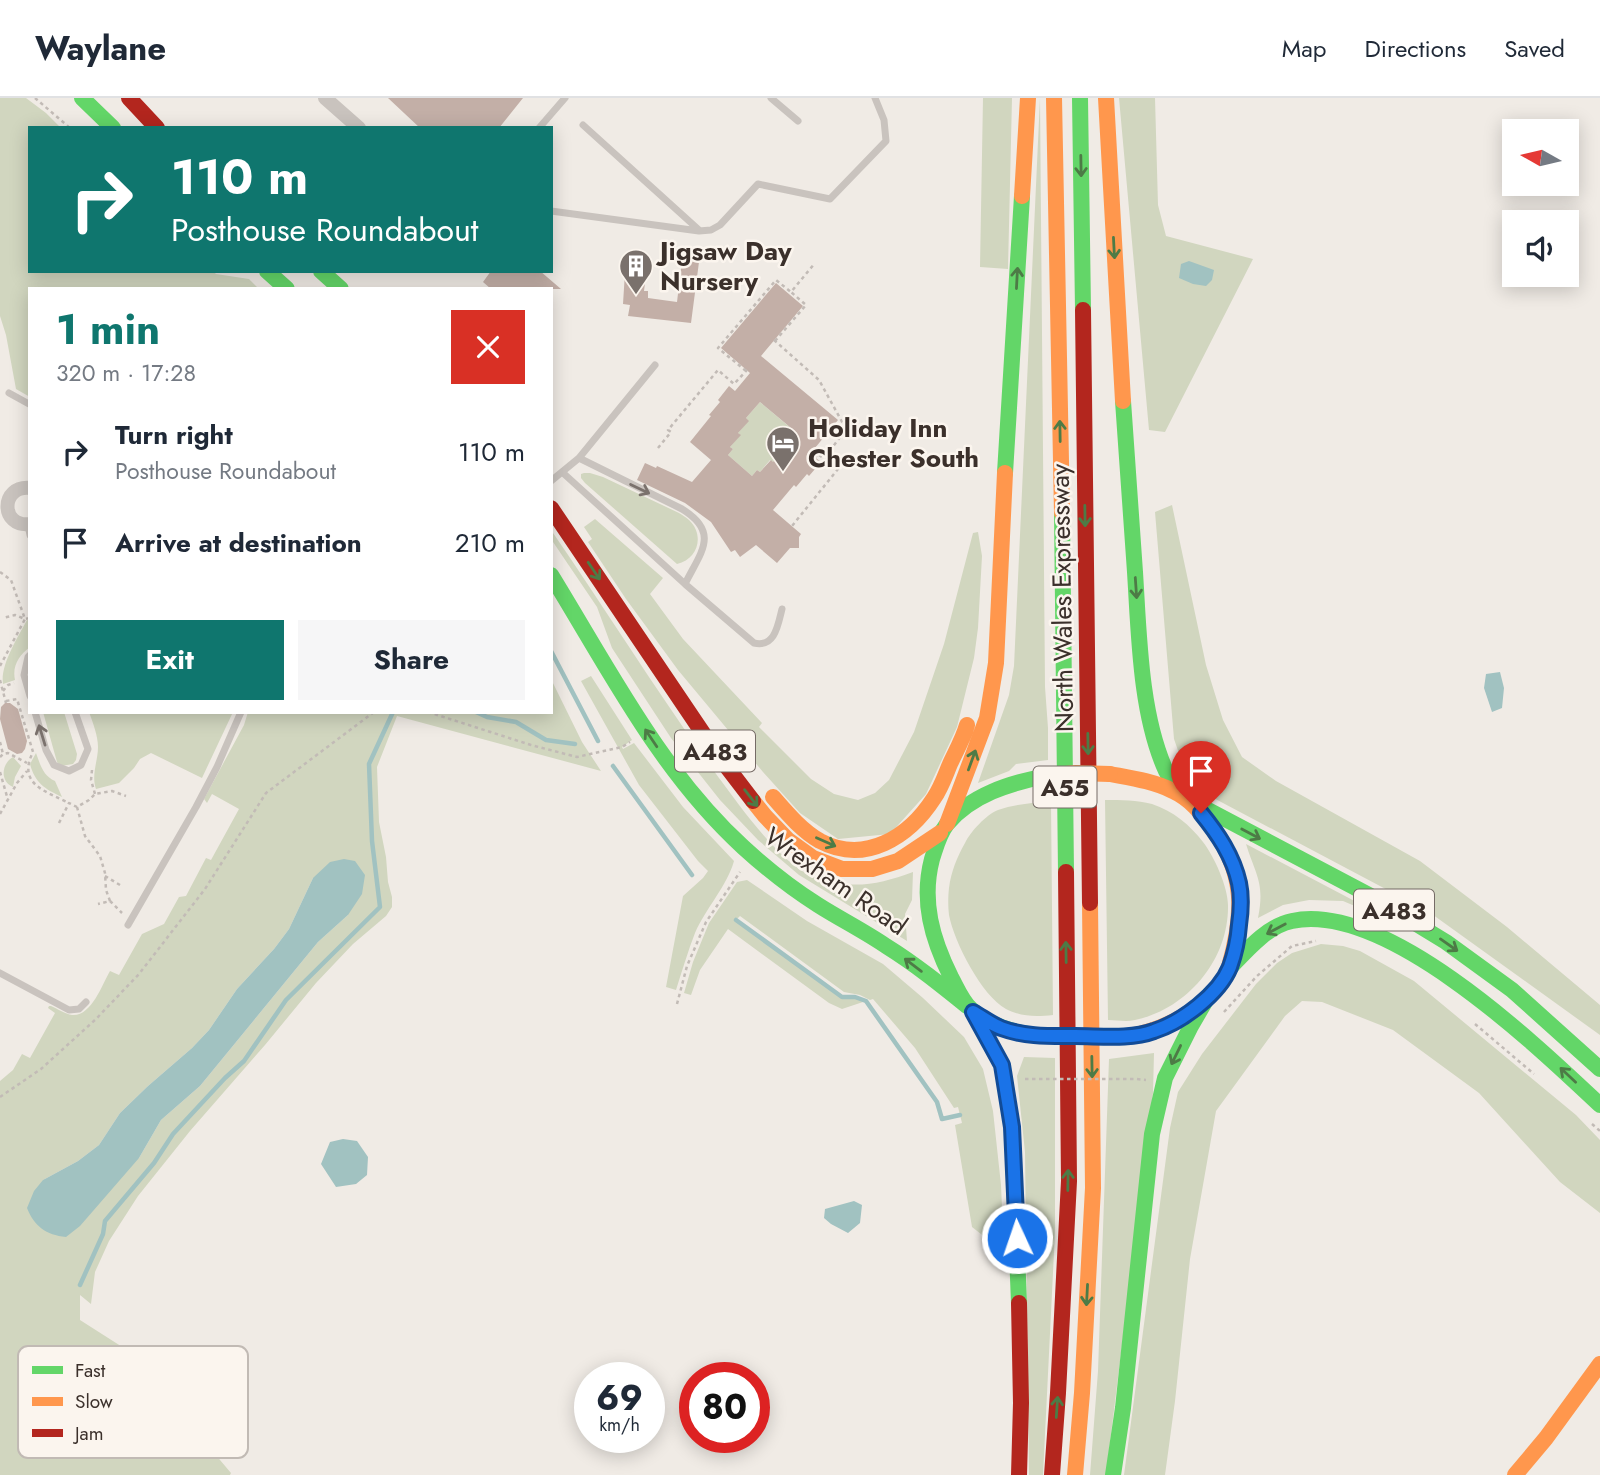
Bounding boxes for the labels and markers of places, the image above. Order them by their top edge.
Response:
place label: Jigsaw Day Nursery [655,232,792,300]
building icon: Jigsaw Day Nursery [617,247,655,296]
place label: Holiday Inn Chester South [808,409,979,477]
hotel icon: Holiday Inn Chester South [764,424,802,473]
pin [1171,741,1231,813]

